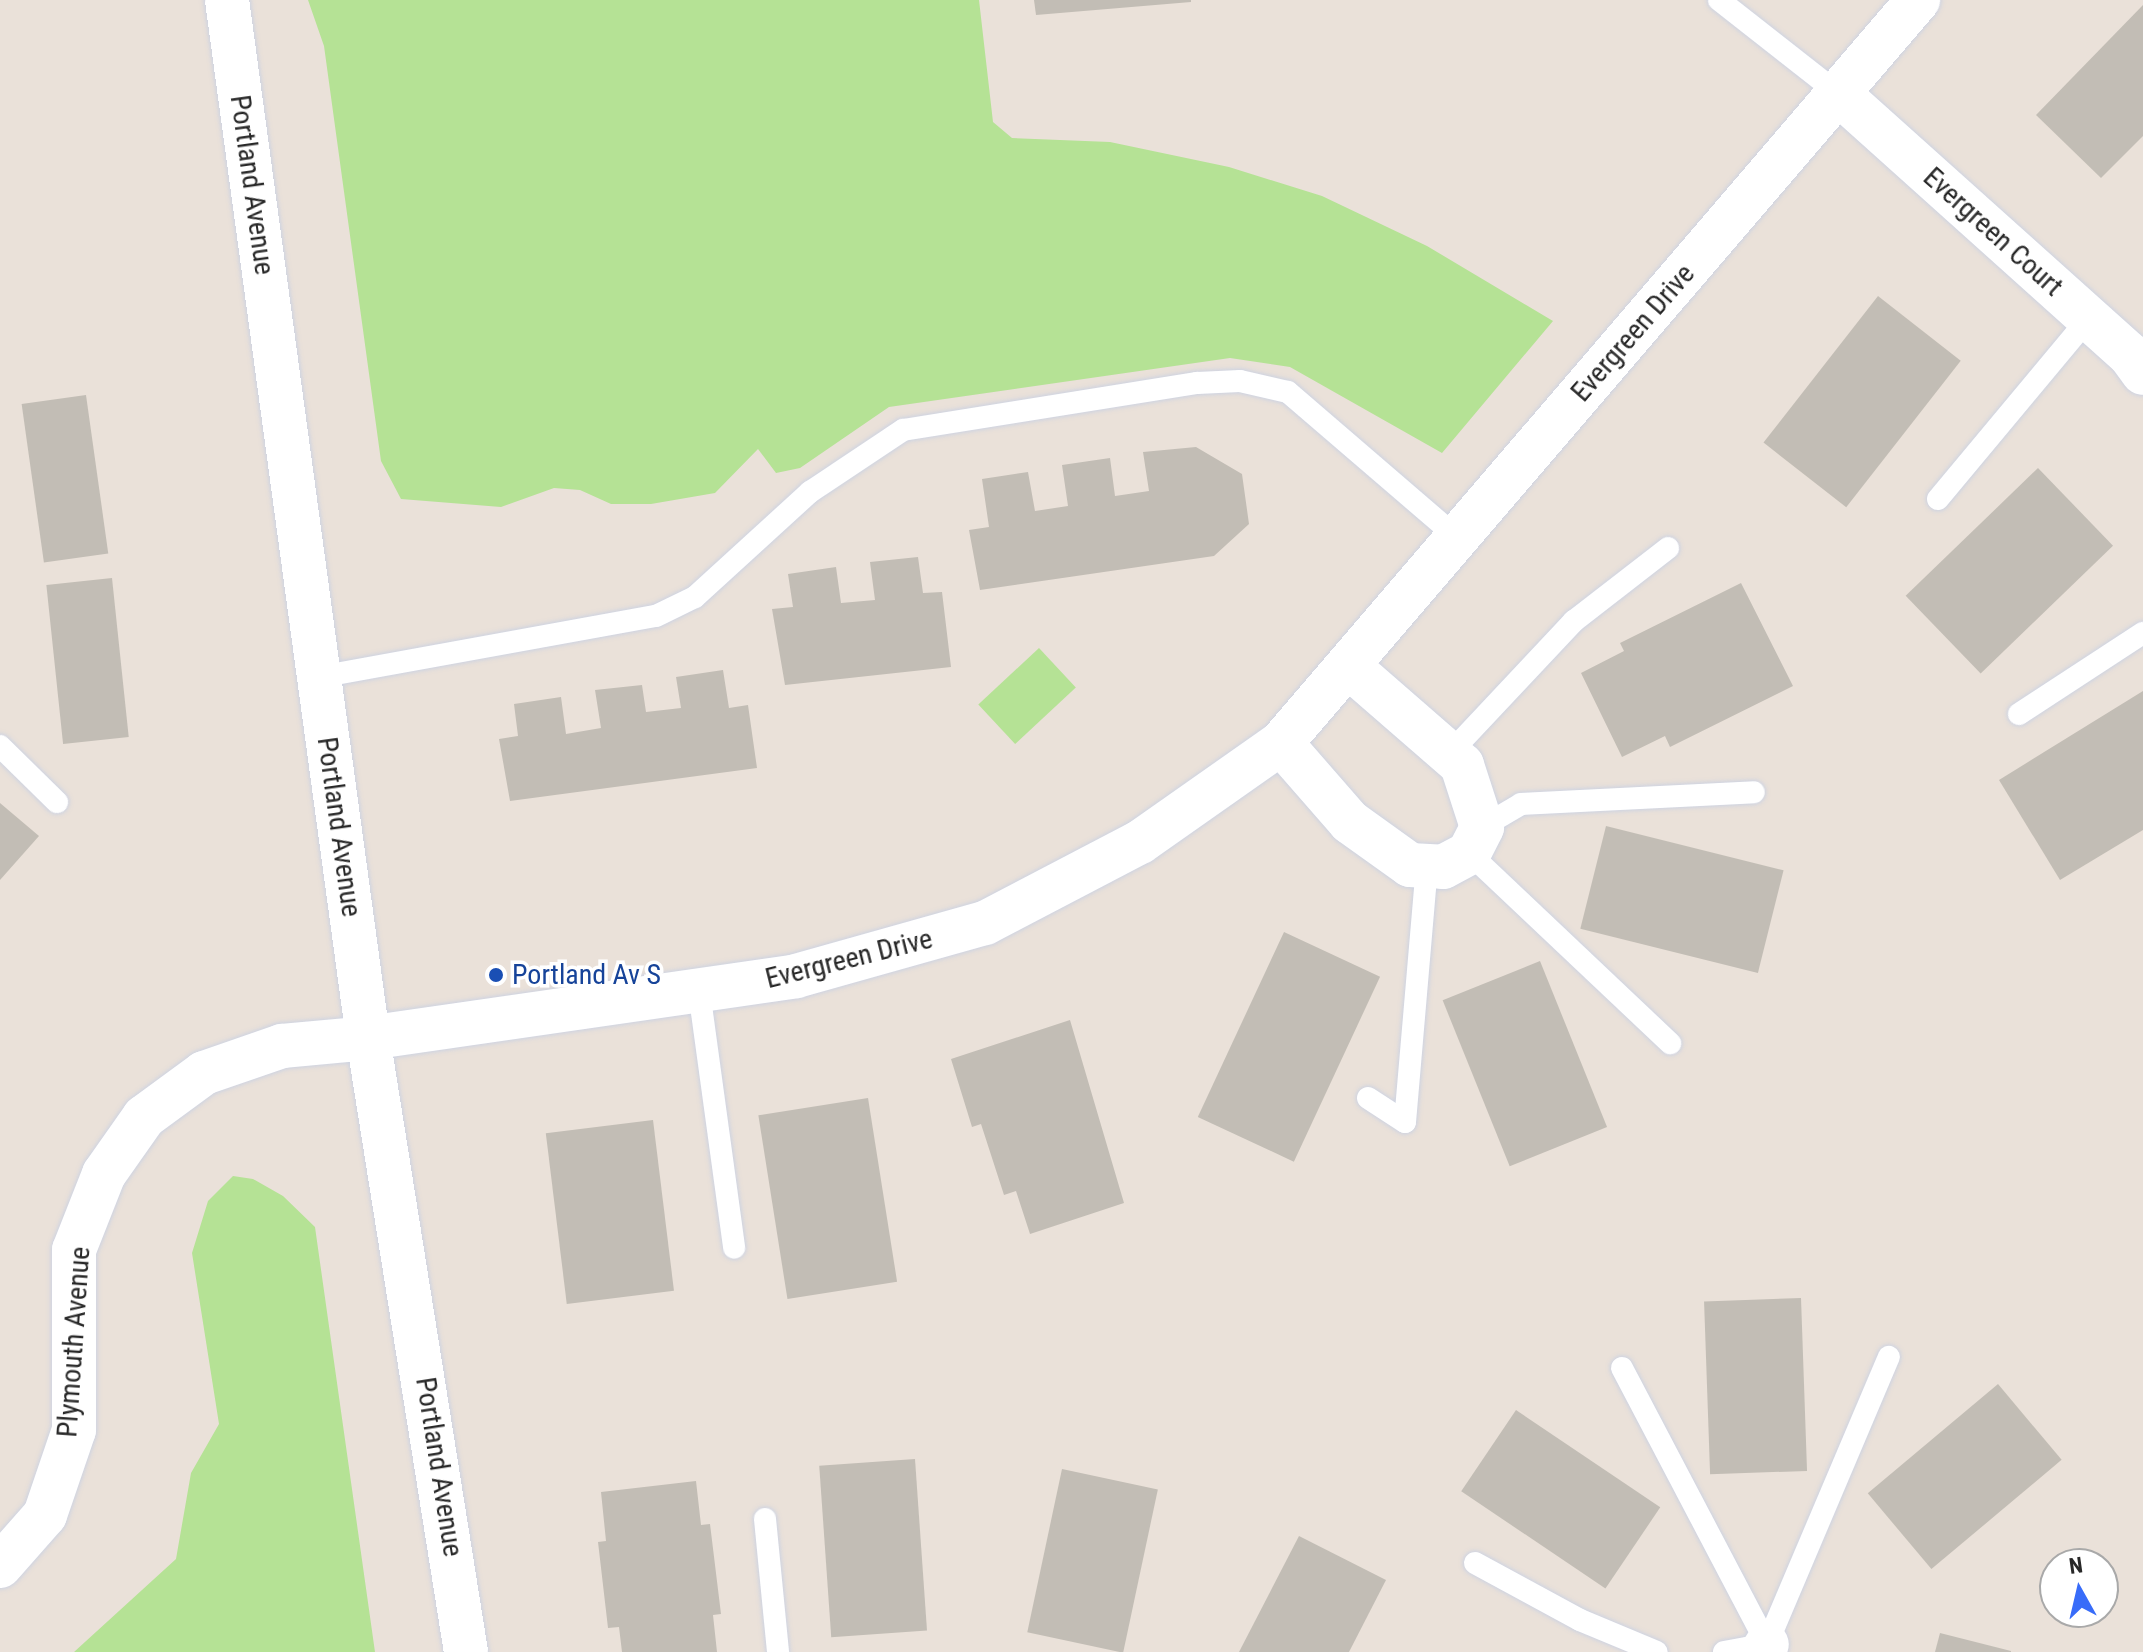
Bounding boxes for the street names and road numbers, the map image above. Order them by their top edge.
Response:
street label: Portland Avenue [223,93,281,277]
street label: Evergreen Court [1916,161,2070,303]
street label: Evergreen Drive [1564,257,1702,409]
street label: Portland Avenue [310,735,368,919]
street label: Evergreen Drive [762,922,936,996]
street label: Plymouth Avenue [51,1246,97,1438]
street label: Portland Avenue [408,1375,470,1559]

